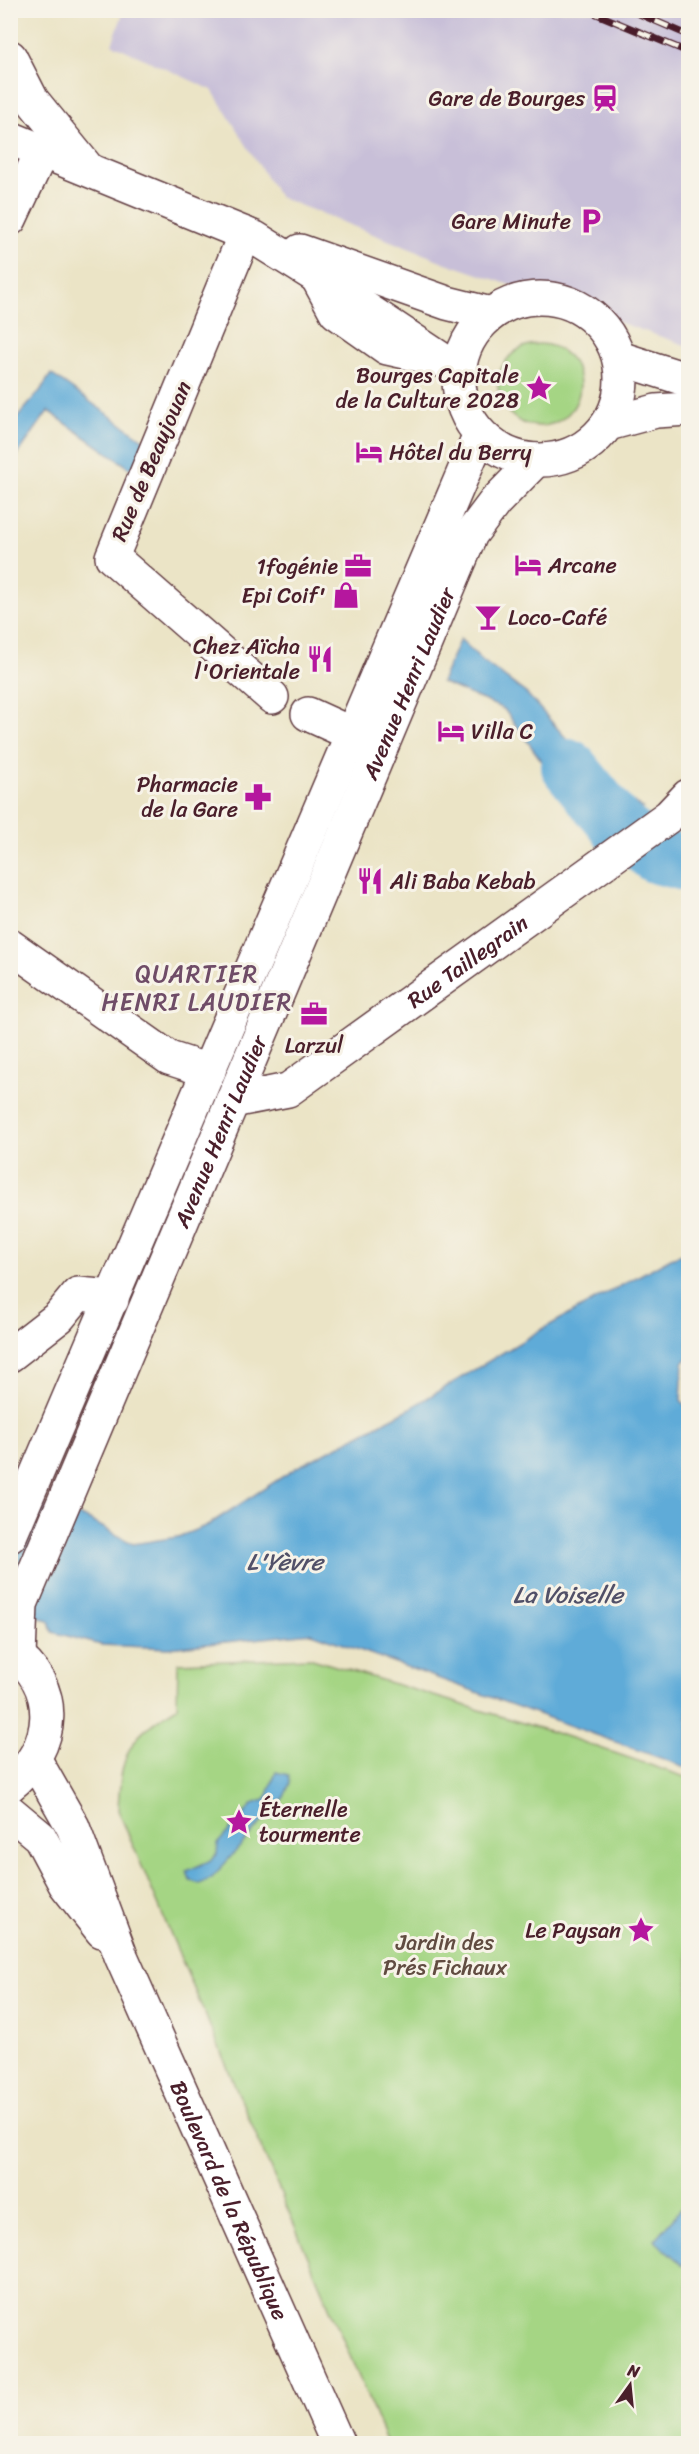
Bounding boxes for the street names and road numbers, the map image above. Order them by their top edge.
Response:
street label: Rue de Beaujouan [100,374,202,547]
street label: Avenue Henri Laudier [350,580,467,787]
street label: Rue Taillegrain [398,904,537,1018]
street label: Avenue Henri Laudier [162,1028,278,1235]
street label: Boulevard de la République [159,2074,300,2327]

